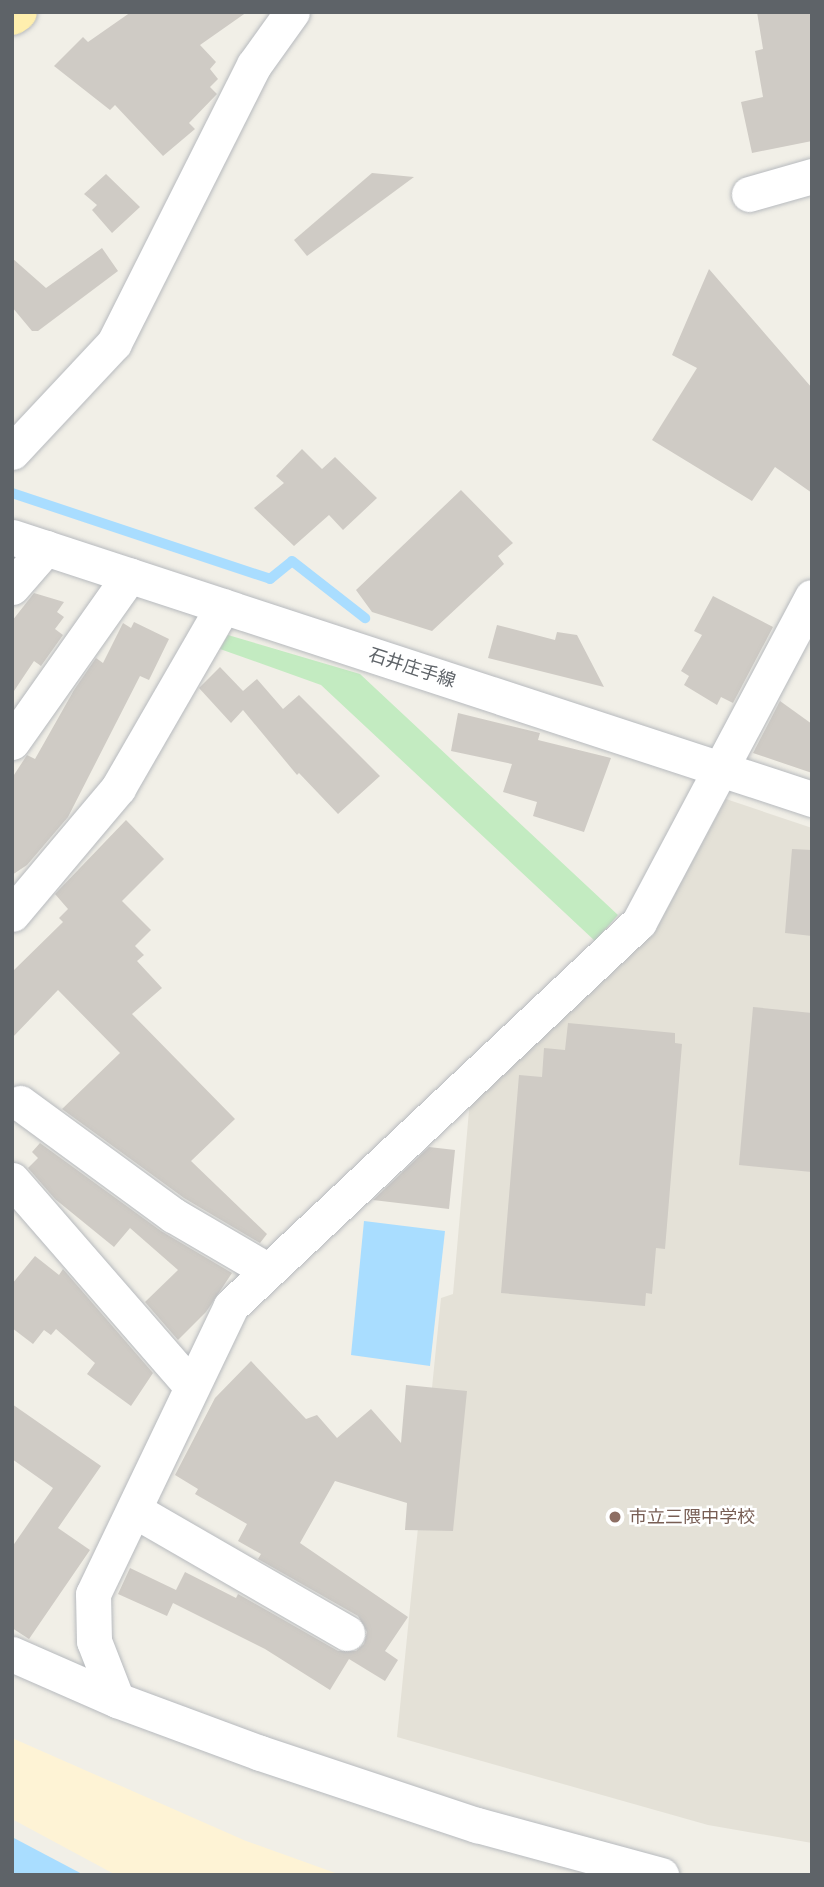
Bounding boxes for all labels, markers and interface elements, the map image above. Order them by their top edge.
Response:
street label: 石井庄手線 [366,644,458,692]
place label: 市立三隈中学校 [629,1506,755,1528]
marker: 市立三隈中学校 [607,1509,623,1525]

